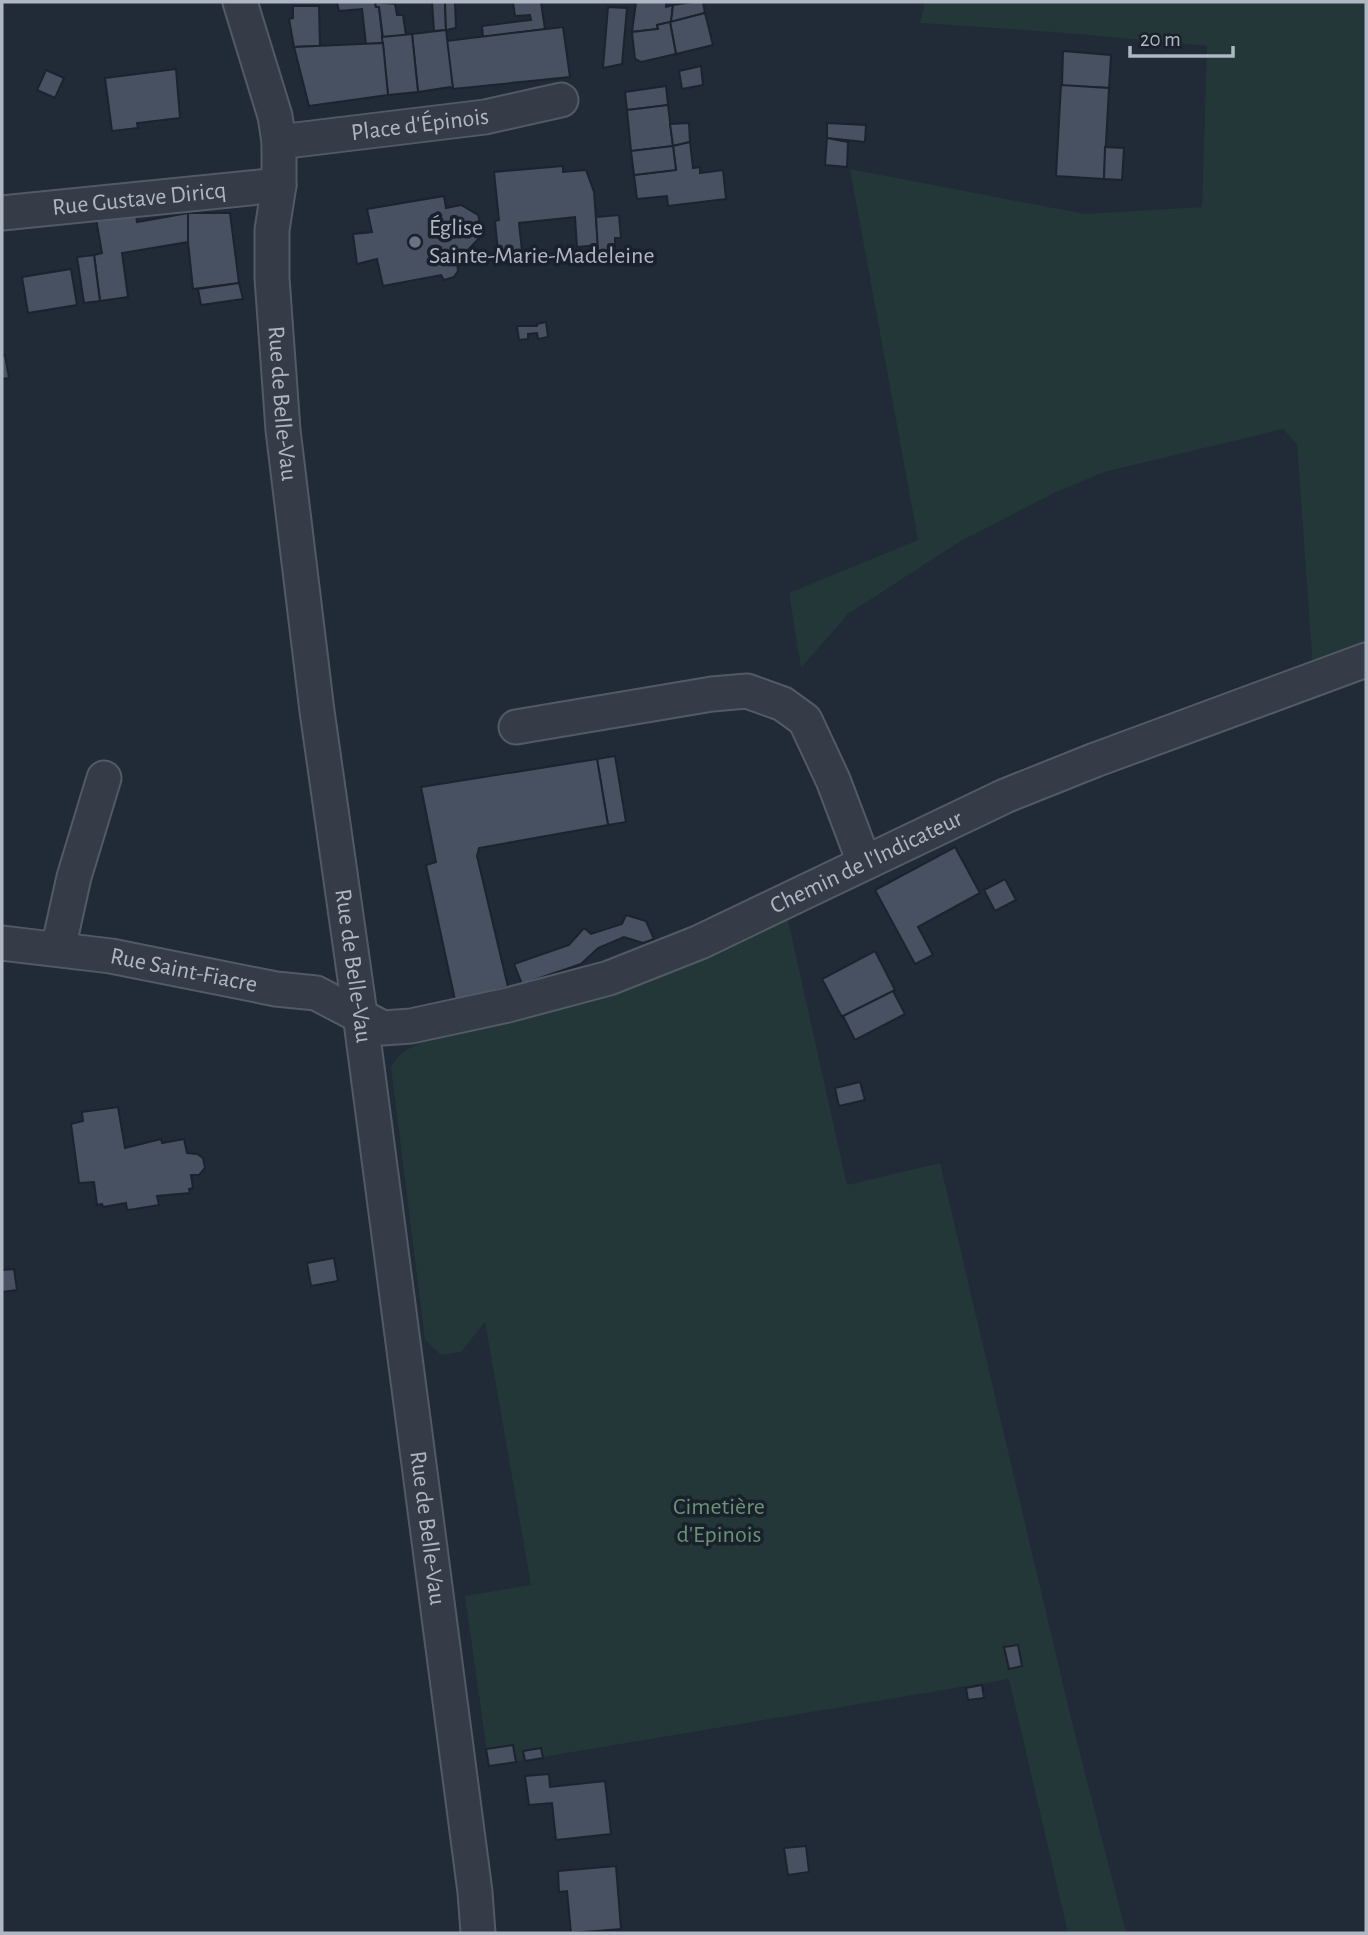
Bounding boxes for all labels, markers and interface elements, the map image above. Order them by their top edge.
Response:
scale bar [1130,14,1233,58]
text: 20 m [1140,29,1181,50]
street label: Place d'Épinois [350,105,490,145]
street label: Rue Gustave Diricq [51,178,228,220]
place label: Église Sainte-Marie-Madeleine [429,214,654,268]
marker: Église Sainte-Marie-Madeleine [407,234,423,250]
street label: Rue de Belle-Vau [264,325,301,482]
street label: Chemin de l'Indicateur [767,806,966,919]
street label: Rue de Belle-Vau [330,887,376,1044]
street label: Rue Saint-Fiacre [108,944,259,997]
street label: Rue de Belle-Vau [405,1449,449,1607]
park label: Cimetière d'Epinois [673,1495,765,1547]

